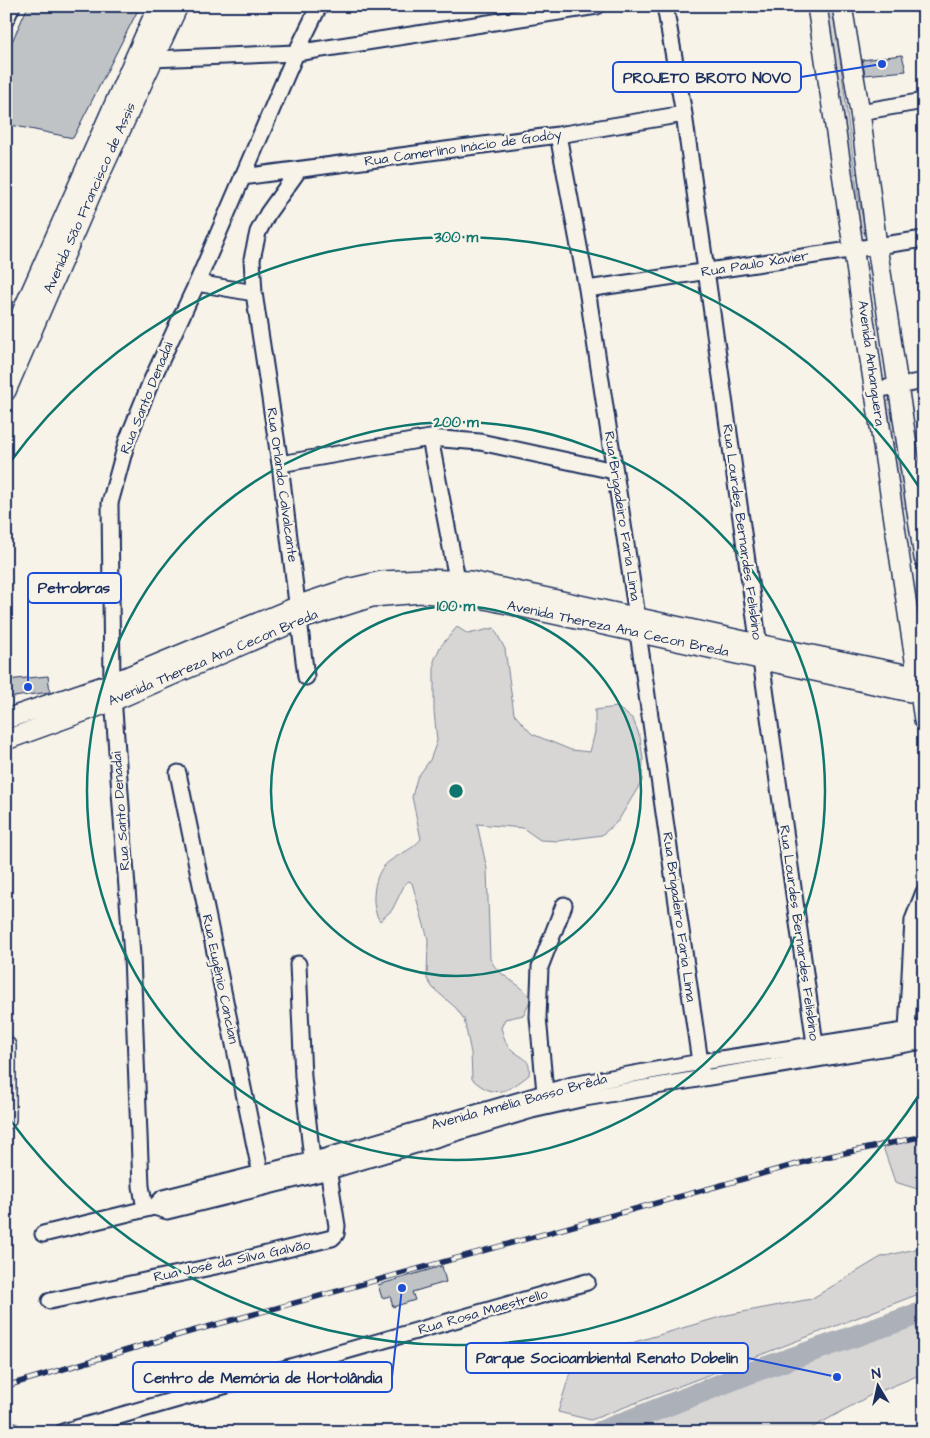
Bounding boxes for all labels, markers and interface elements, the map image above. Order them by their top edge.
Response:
callout: PROJETO BROTO NOVO [613,62,801,92]
text: PROJETO BROTO NOVO [623,68,791,89]
street label: Avenida São Francisco de Assis [39,99,141,297]
street label: Rua Camerlino Inácio de Godóy [363,124,563,172]
text: 300 m [433,227,478,248]
street label: Rua Paulo Xavier [700,246,811,282]
street label: Avenida Anhanguera [852,299,890,427]
street label: Rua Santo Denadai [115,339,179,457]
street label: Rua Orlando Calvalcante [261,406,303,564]
text: 200 m [432,412,479,433]
street label: Rua Lourdes Bernardes Felisbino [717,423,767,641]
street label: Rua Brigadeiro Faria Lima [599,430,645,602]
callout: Petrobras [28,573,121,603]
text: Petrobras [38,578,111,599]
text: 100 m [437,596,476,617]
street label: Avenida Thereza Ana Cecon Breda [505,596,731,662]
street label: Avenida Thereza Ana Cecon Breda [105,605,321,711]
street label: Rua Santo Denadai [107,751,135,871]
centre of rings [447,782,465,800]
street label: Rua Lourdes Bernardes Felisbino [774,824,824,1042]
street label: Rua Brigadeiro Faria Lima [657,831,701,1003]
street label: Rua Eugênio Cancian [197,912,243,1046]
street label: Avenida Amélia Basso Brêda [429,1069,609,1135]
street label: Rua José da Silva Galvão [152,1235,312,1287]
street label: Rua Rosa Maestrello [416,1284,550,1340]
callout: Parque Socioambiental Renato Dobelin [466,1343,748,1373]
text: Parque Socioambiental Renato Dobelin [476,1348,739,1369]
north arrow [852,1360,902,1410]
callout: Centro de Memória de Hortolândia [133,1362,392,1392]
text: N [870,1364,882,1385]
text: Centro de Memória de Hortolândia [144,1368,383,1389]

